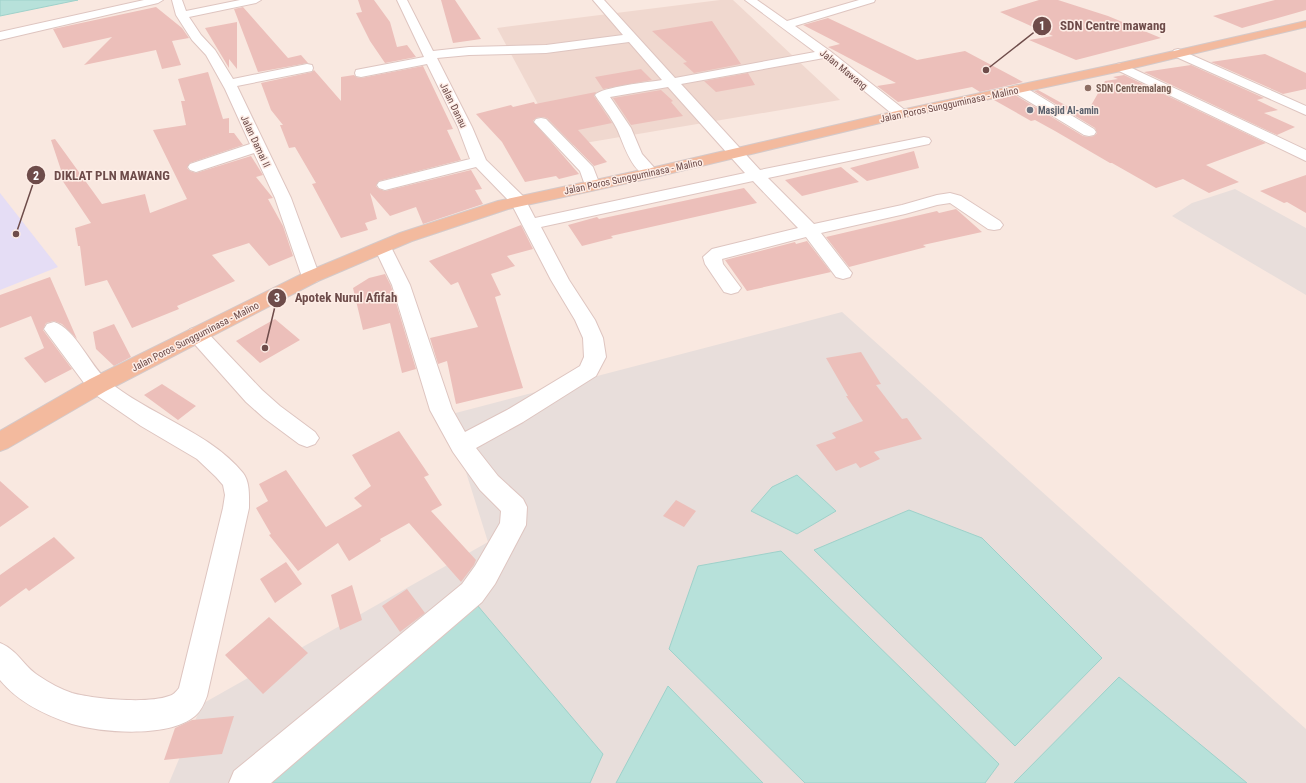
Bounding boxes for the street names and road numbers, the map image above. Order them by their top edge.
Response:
street label: Jalan Mawang [818,47,869,92]
street label: Jalan Danau [438,81,469,130]
street label: Jalan Poros Sungguminasa - Malino [879,84,1019,125]
street label: Jalan Damai II [239,113,272,169]
street label: Jalan Poros Sungguminasa - Malino [563,156,703,197]
street label: Jalan Poros Sungguminasa - Malino [130,299,261,373]

